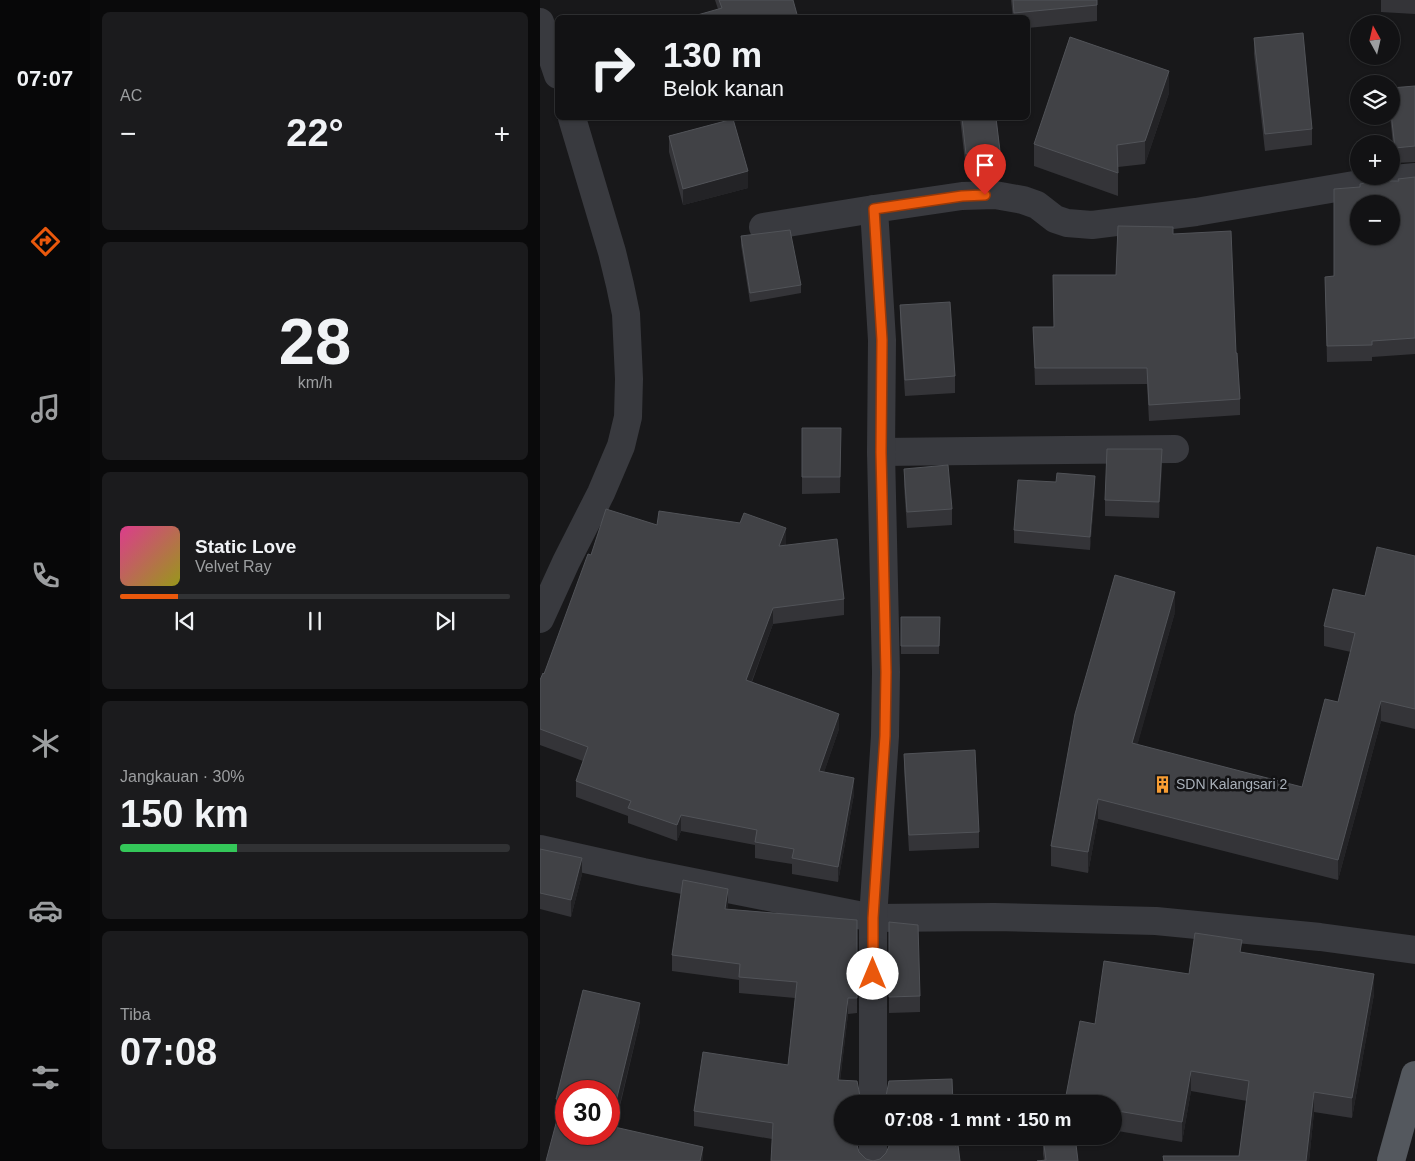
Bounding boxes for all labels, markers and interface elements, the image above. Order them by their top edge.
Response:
north arrow [1350,15,1400,65]
map controls [1350,15,1400,245]
icon: right [580,35,645,100]
text: 130 m [663,35,762,74]
text: 07:07 [17,66,73,91]
button: layers [1350,75,1400,125]
text: Belok kanan [663,76,784,101]
text: AC [120,87,142,104]
text: 22° [286,112,344,154]
text: − [120,118,136,149]
text: + [494,118,510,149]
button: + [1350,135,1400,185]
pin [964,144,1006,195]
icon: arrive [971,151,999,179]
button: − [1350,195,1400,245]
icon: directions [28,224,63,259]
text: 28 [279,305,351,378]
text: km/h [298,374,332,391]
icon: music [28,391,63,426]
text: Static Love [195,536,296,557]
icon: phone [28,558,63,593]
text: Velvet Ray [195,558,271,575]
icon: previous [171,607,199,635]
icon: pause [301,607,329,635]
icon: next [431,607,459,635]
icon: climate [28,726,63,761]
text: Jangkauan · 30% [120,768,245,785]
building icon: SDN Kalangsari 2 [1152,774,1172,794]
place label: SDN Kalangsari 2 [1176,776,1287,792]
text: 150 km [120,793,249,835]
icon: car [28,893,63,928]
position arrow [846,947,898,999]
text: Tiba [120,1006,151,1023]
text: 07:08 [120,1031,217,1073]
icon: filters [28,1060,63,1095]
speed limit sign: 30 [555,1080,620,1145]
text: 07:08 · 1 mnt · 150 m [885,1109,1071,1130]

